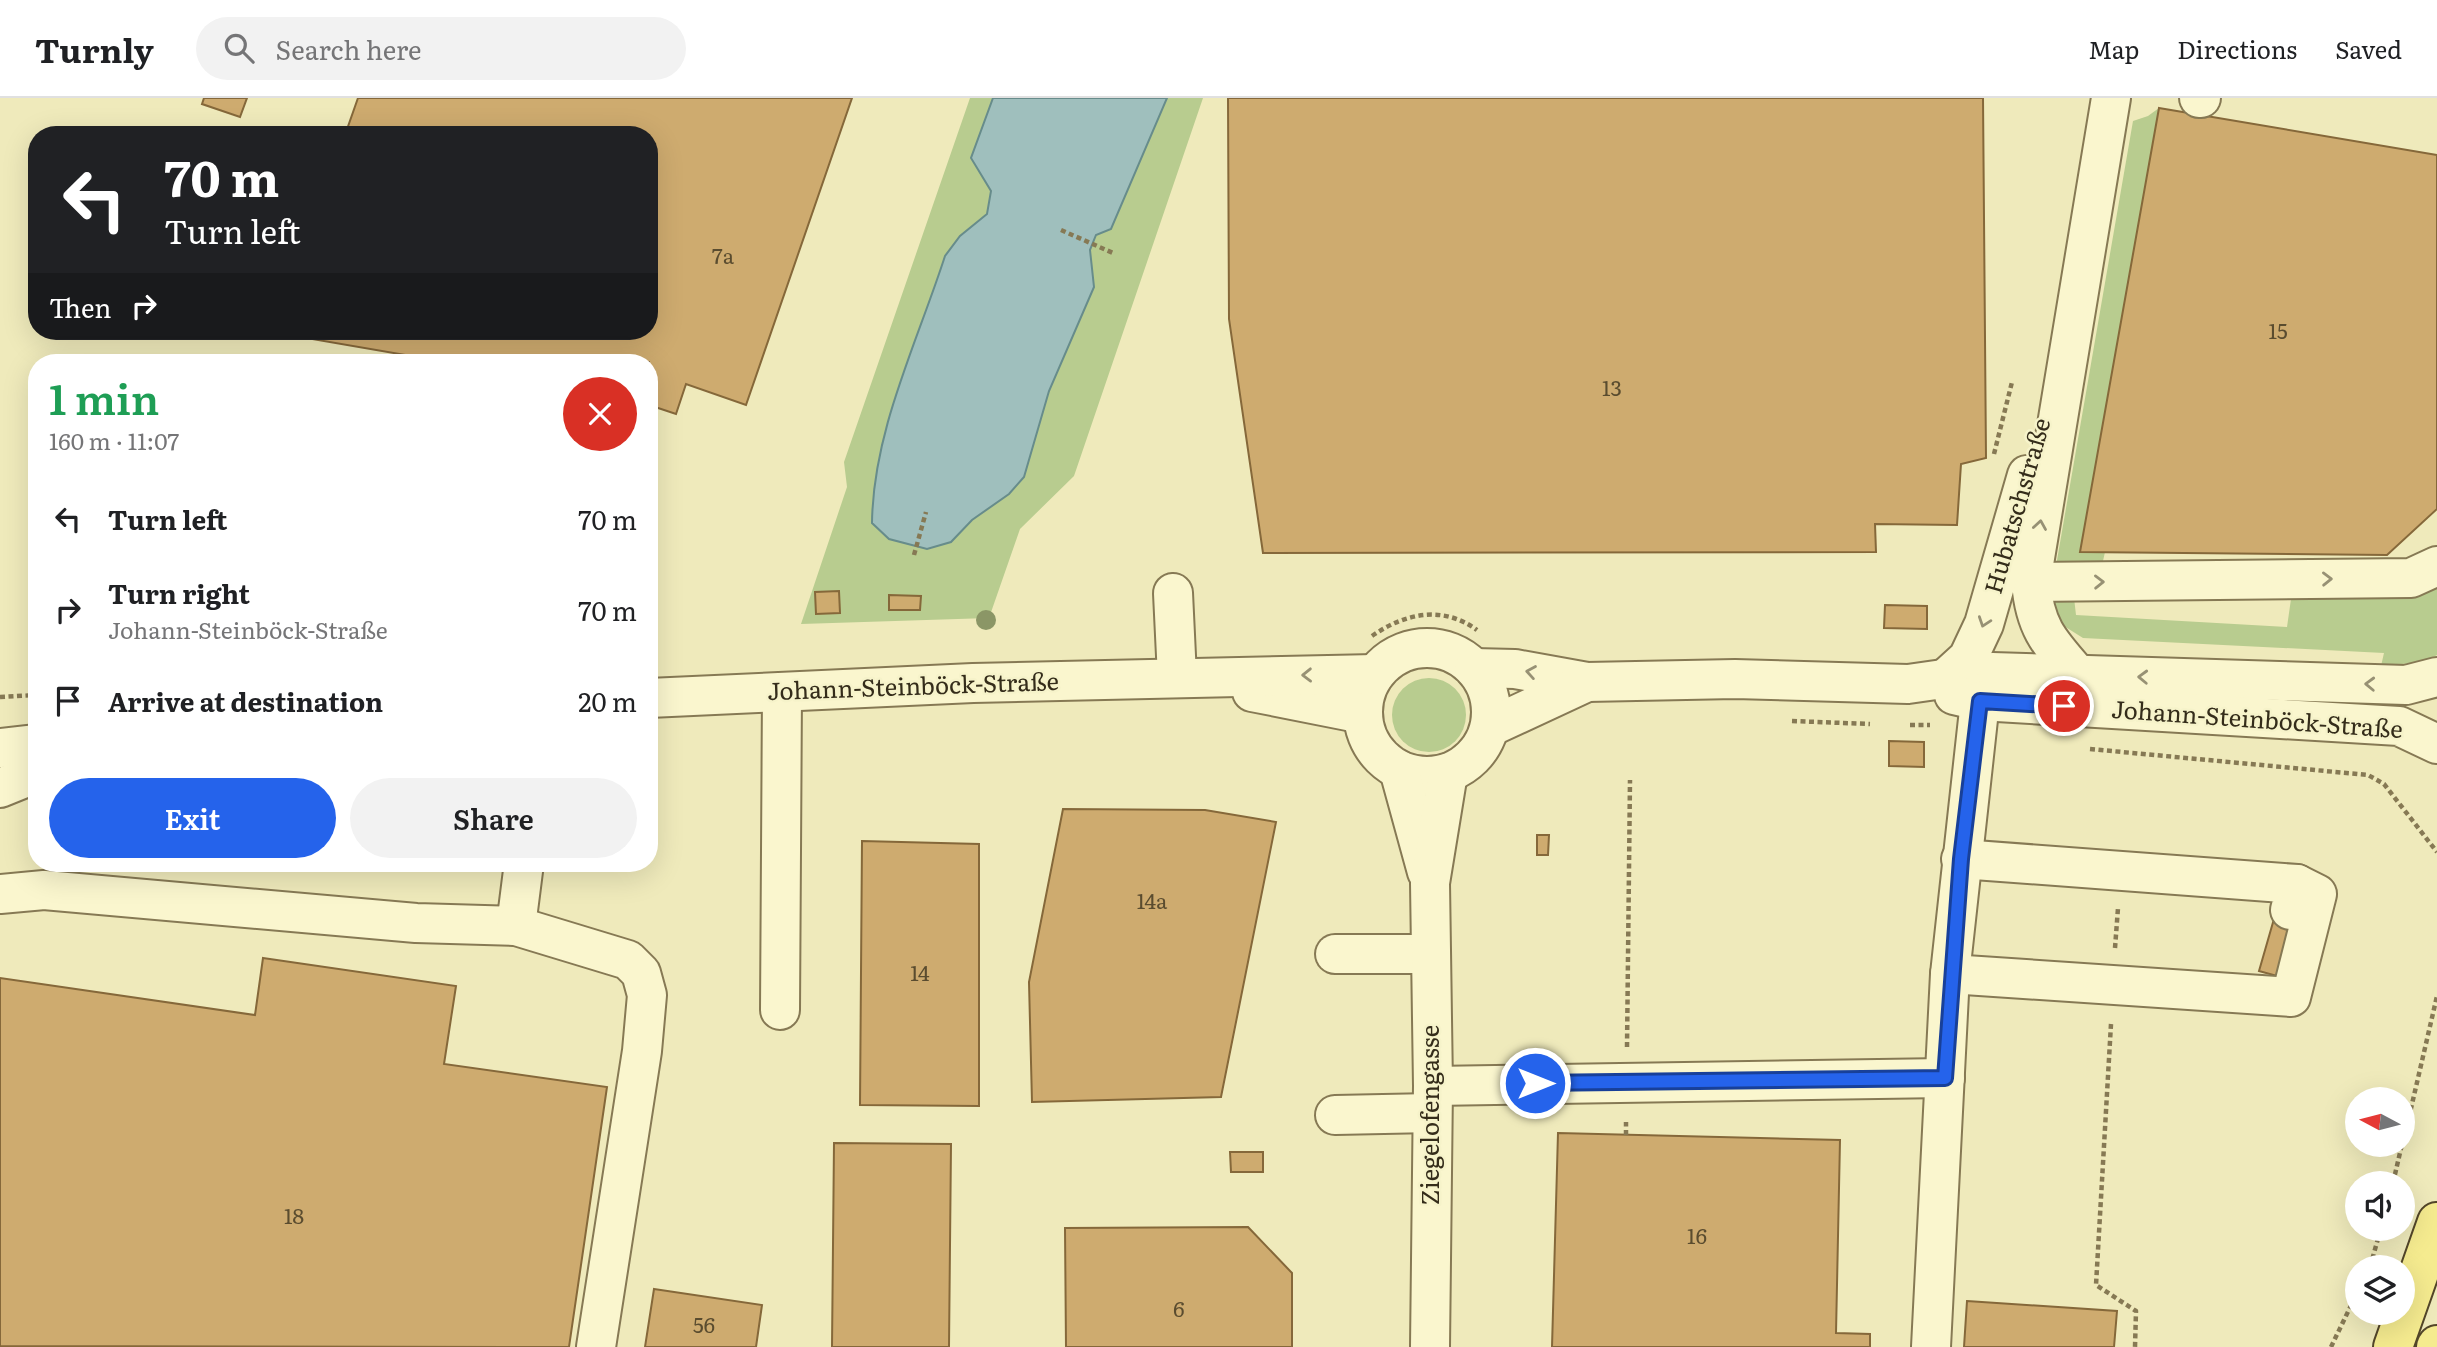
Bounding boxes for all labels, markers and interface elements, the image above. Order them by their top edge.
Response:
search box [196,17,686,80]
text: Turnly [35,24,154,73]
icon: search [220,29,258,67]
text: Search here [276,29,421,68]
text: Map [2088,31,2139,66]
text: Directions [2177,31,2297,66]
text: Saved [2335,31,2402,66]
text: 70 m [164,139,279,212]
icon: left [49,154,140,245]
text: Turn left [164,206,301,254]
house number: 7a [712,239,735,270]
text: Then [49,287,111,326]
icon: right [125,287,163,325]
house number: 15 [2268,314,2288,345]
text: 1 min [49,366,159,428]
house number: 13 [1602,371,1622,402]
button: close [563,377,637,451]
street label: Hubatschstraße [1974,413,2057,597]
text: 160 m · 11:07 [49,423,179,457]
text: Turn left [108,499,227,538]
text: 70 m [578,499,637,538]
icon: left [49,500,87,538]
one-way arrow [2032,519,2047,531]
one-way arrow [2322,571,2332,587]
text: Turn right [108,573,250,612]
one-way arrow [2094,575,2105,590]
text: 70 m [578,590,637,629]
icon: right [49,591,87,629]
text: Johann-Steinböck-Straße [108,612,388,646]
one-way arrow [1978,616,1992,628]
street label: Johann-Steinböck-Straße [766,662,1059,707]
one-way arrow [1525,665,1537,680]
one-way arrow [1301,667,1312,683]
one-way arrow [2137,670,2148,685]
pin [2034,676,2094,736]
one-way arrow [2365,676,2375,692]
text: Arrive at destination [108,681,383,720]
text: 20 m [578,681,637,720]
icon: arrive [49,682,87,720]
icon: arrive [2045,687,2083,725]
street label: Johann-Steinböck-Straße [2110,690,2404,745]
button: Exit [49,778,336,858]
button: Share [350,778,637,858]
house number: 14a [1137,884,1168,915]
house number: 14 [910,956,930,987]
street label: Ziegelofengasse [1411,1025,1446,1205]
position arrow [1498,1046,1572,1120]
north arrow [2345,1087,2415,1157]
map controls [2345,1087,2415,1325]
button: sound [2345,1171,2415,1241]
house number: 18 [284,1199,304,1230]
house number: 16 [1687,1219,1707,1250]
button: layers [2345,1255,2415,1325]
house number: 6 [1173,1292,1185,1323]
house number: 56 [693,1308,715,1339]

